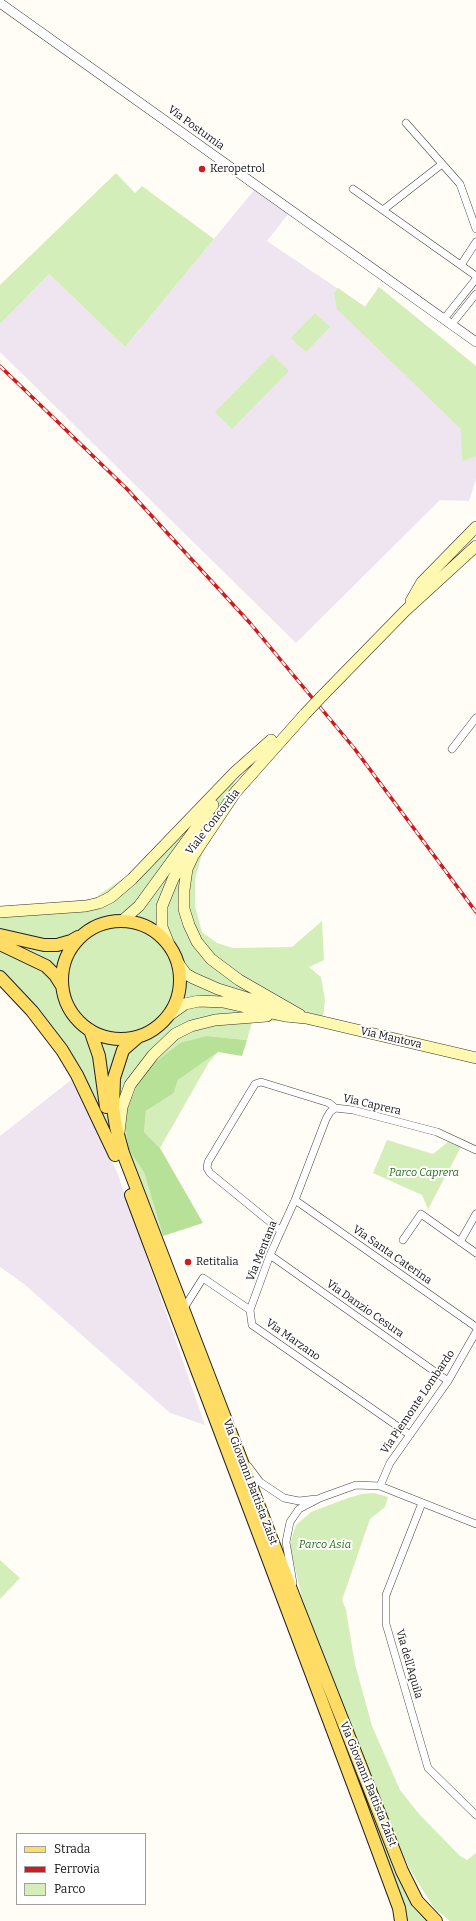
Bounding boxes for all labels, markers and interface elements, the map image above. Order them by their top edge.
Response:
street label: Via Postumia [165,103,227,153]
place label: Keropetrol [210,162,265,176]
marker: Keropetrol [197,164,207,174]
street label: Viale Concordia [183,787,243,857]
street label: Via Mantova [359,1025,423,1051]
street label: Via Caprera [342,1092,402,1118]
park label: Parco Caprera [389,1166,459,1180]
street label: Via Mentana [244,1219,280,1283]
street label: Via Santa Caterina [350,1223,434,1287]
place label: Retitalia [196,1255,238,1269]
marker: Retitalia [183,1257,193,1267]
street label: Via Danzio Cesura [324,1277,406,1341]
street label: Via Marzano [263,1316,323,1364]
street label: Via Piemonte Lombardo [378,1347,458,1457]
street label: Via Giovanni Battista Zaist [220,1417,280,1547]
park label: Parco Asia [299,1538,351,1552]
street label: Via dell'Aquila [393,1628,425,1700]
street label: Via Giovanni Battista Zaist [337,1720,399,1848]
legend [16,1833,146,1905]
text: Strada [54,1842,90,1856]
text: Ferrovia [54,1862,100,1876]
text: Parco [54,1882,85,1896]

